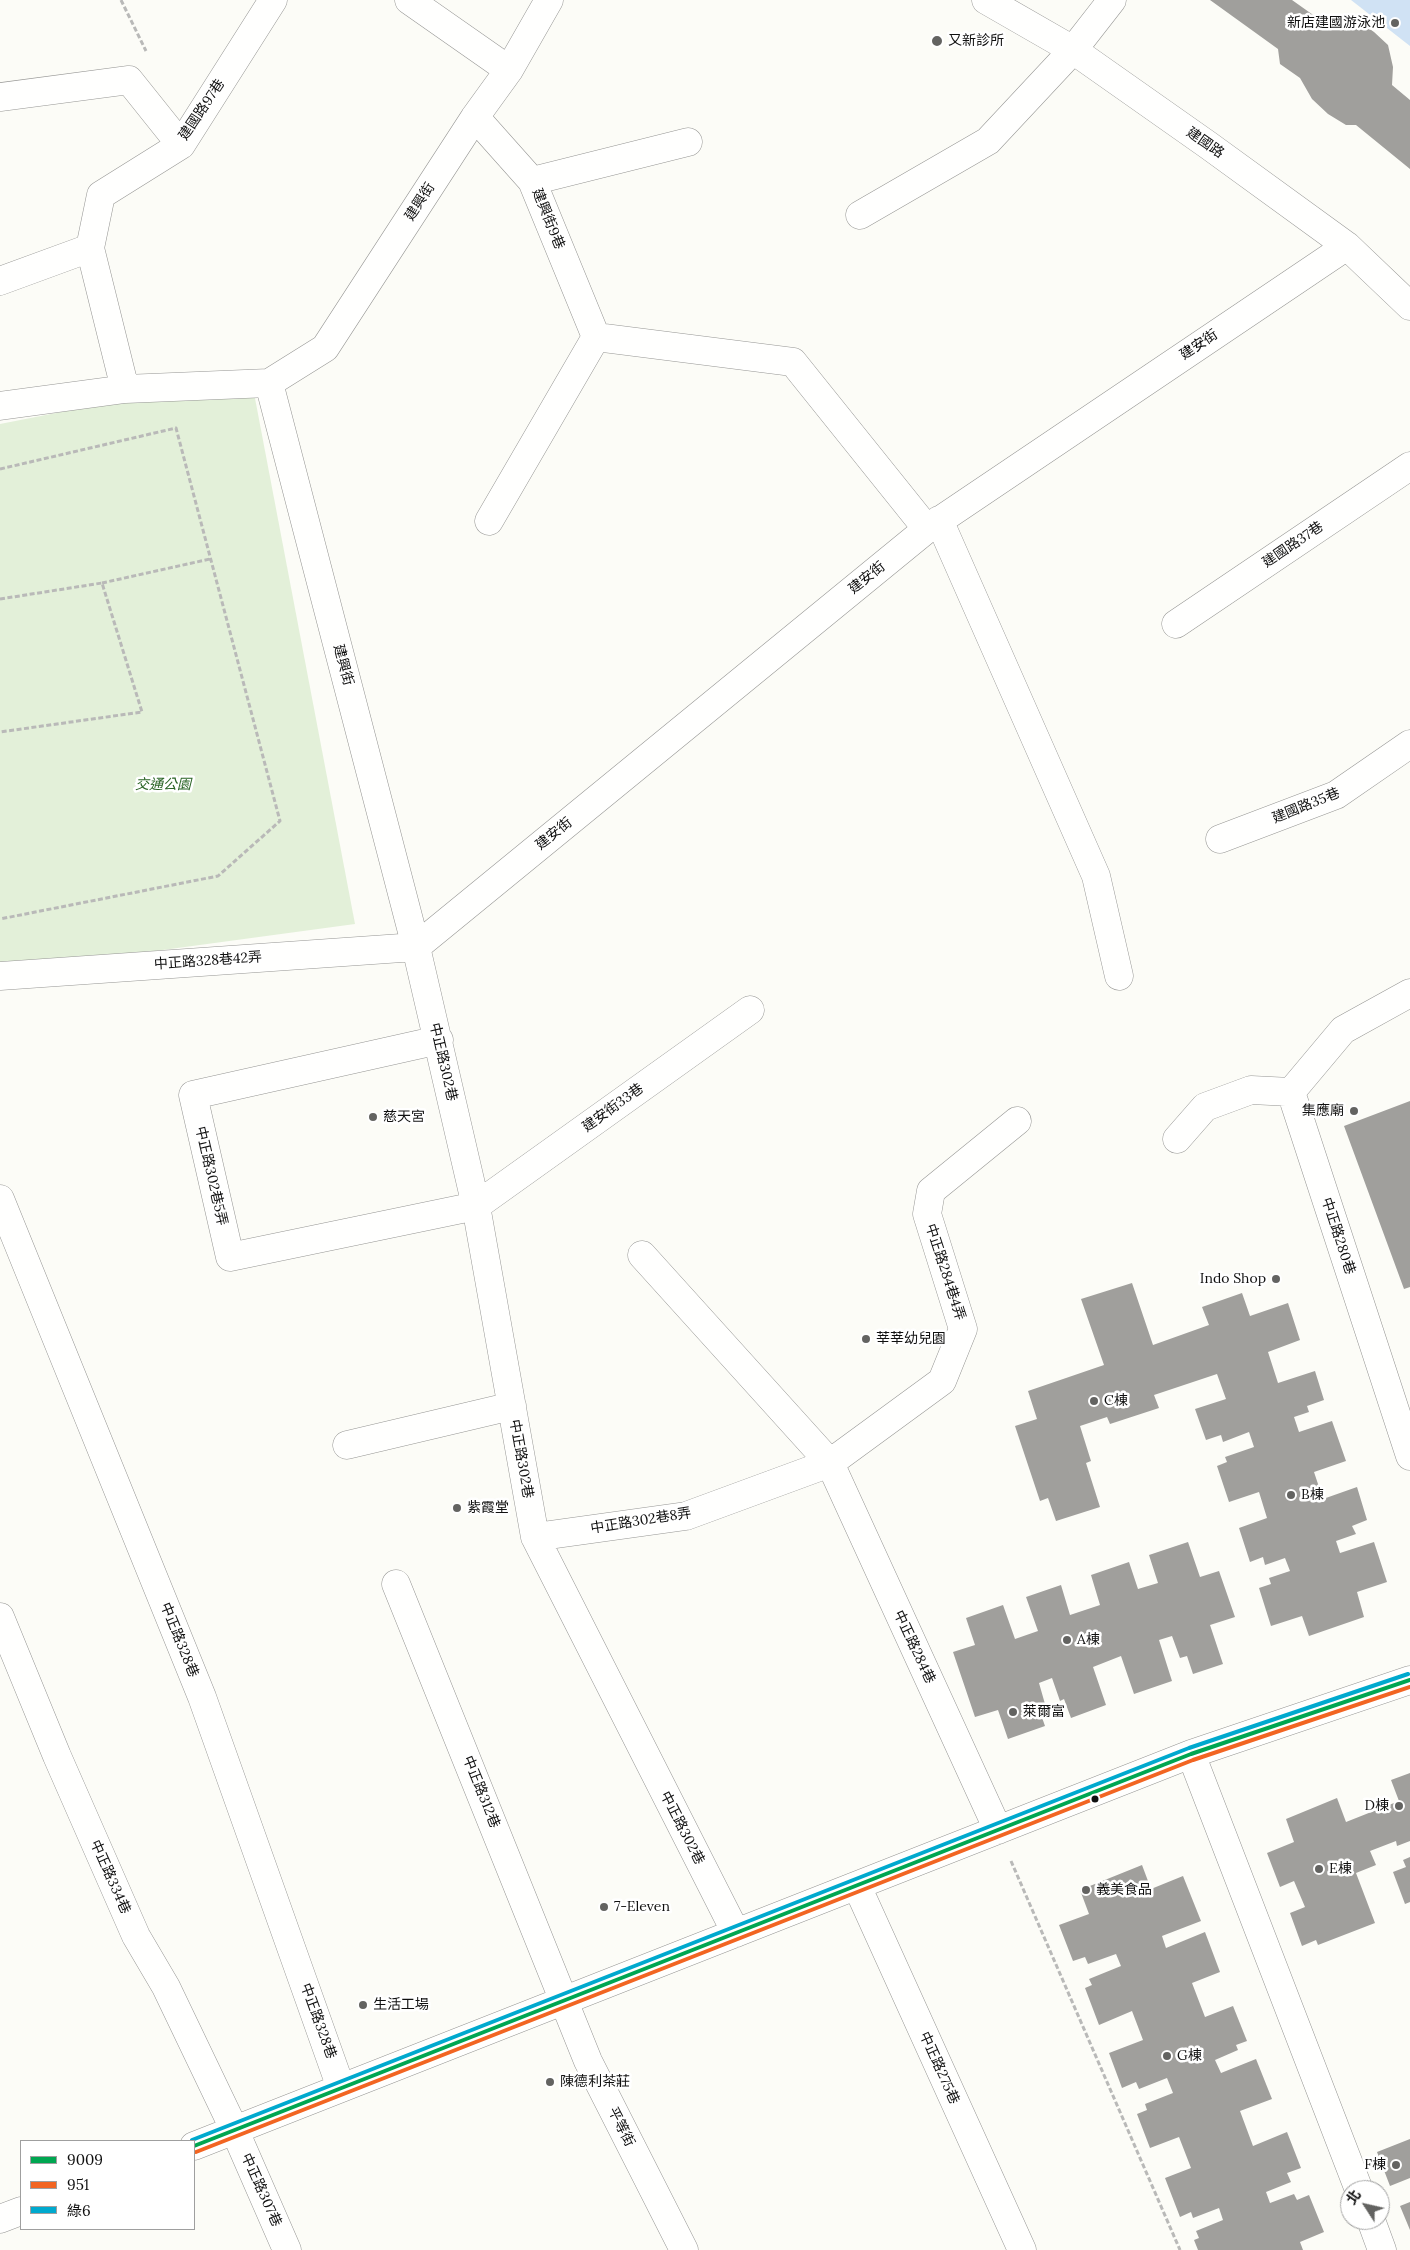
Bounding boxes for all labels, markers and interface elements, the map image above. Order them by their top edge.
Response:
place label: 新店建國游泳池 [1287,15,1385,31]
marker: 新店建國游泳池 [1389,17,1401,29]
place label: 又新診所 [948,33,1004,49]
marker: 又新診所 [930,34,944,48]
street label: 建國路97巷 [175,76,229,144]
street label: 建國路 [1183,124,1227,162]
street label: 建興街 [402,180,438,224]
street label: 建興街9巷 [528,186,568,252]
street label: 建安街 [1177,326,1221,364]
street label: 建國路37巷 [1259,518,1327,572]
street label: 建安街 [845,558,889,598]
street label: 建興街 [329,643,357,687]
park label: 交通公園 [135,777,191,793]
street label: 建國路35巷 [1270,785,1342,827]
street label: 建安街 [532,814,576,854]
street label: 中正路328巷42弄 [153,949,263,973]
street label: 中正路302巷 [426,1021,460,1103]
street label: 建安街33巷 [579,1080,647,1136]
place label: 集應廟 [1302,1103,1344,1119]
marker: 集應廟 [1348,1105,1360,1117]
place label: 慈天宮 [383,1109,425,1125]
marker: 慈天宮 [367,1111,379,1123]
street label: 中正路302巷5弄 [191,1125,231,1227]
street label: 中正路280巷 [1318,1195,1358,1277]
street label: 中正路284巷4弄 [921,1222,969,1322]
place label: Indo Shop [1200,1271,1266,1287]
marker: Indo Shop [1270,1273,1282,1285]
place label: 莘莘幼兒園 [876,1331,946,1347]
marker: 莘莘幼兒園 [860,1333,872,1345]
place label: C棟 [1104,1393,1128,1409]
marker: C棟 [1088,1395,1100,1407]
street label: 中正路302巷 [506,1418,536,1500]
place label: B棟 [1301,1487,1324,1503]
marker: B棟 [1285,1489,1297,1501]
place label: 紫霞堂 [467,1500,509,1516]
marker: 紫霞堂 [451,1502,463,1514]
street label: 中正路302巷8弄 [589,1505,693,1537]
street label: 中正路328巷 [156,1600,202,1680]
street label: 中正路284巷 [890,1608,938,1686]
place label: A棟 [1077,1632,1100,1648]
marker: A棟 [1061,1634,1073,1646]
place label: 萊爾富 [1023,1704,1065,1720]
marker: 萊爾富 [1007,1706,1019,1718]
street label: 中正路312巷 [459,1753,503,1831]
street label: 中正路302巷 [656,1789,708,1867]
unlabelled marker [1090,1794,1100,1804]
place label: D棟 [1365,1798,1389,1814]
marker: D棟 [1393,1800,1405,1812]
street label: 中正路334巷 [86,1837,134,1917]
place label: E棟 [1329,1861,1352,1877]
marker: E棟 [1313,1863,1325,1875]
place label: 義美食品 [1096,1882,1152,1898]
marker: 義美食品 [1080,1884,1092,1896]
place label: 7-Eleven [614,1899,670,1915]
marker: 7-Eleven [598,1901,610,1913]
street label: 中正路328巷 [297,1981,339,2061]
place label: 生活工場 [373,1997,429,2013]
marker: 生活工場 [357,1999,369,2011]
street label: 中正路275巷 [916,2029,962,2107]
place label: G棟 [1177,2048,1202,2064]
marker: G棟 [1161,2050,1173,2062]
place label: 陳德利茶莊 [560,2074,630,2090]
marker: 陳德利茶莊 [544,2076,556,2088]
street label: 平等街 [604,2104,638,2150]
legend [20,2140,195,2230]
text: 9009 [67,2150,103,2169]
street label: 中正路307巷 [237,2151,285,2229]
place label: F棟 [1364,2157,1386,2173]
marker: F棟 [1390,2159,1402,2171]
text: 951 [67,2175,89,2194]
north arrow [1340,2180,1390,2230]
text: 北 [1342,2186,1365,2208]
text: 綠6 [67,2201,91,2220]

